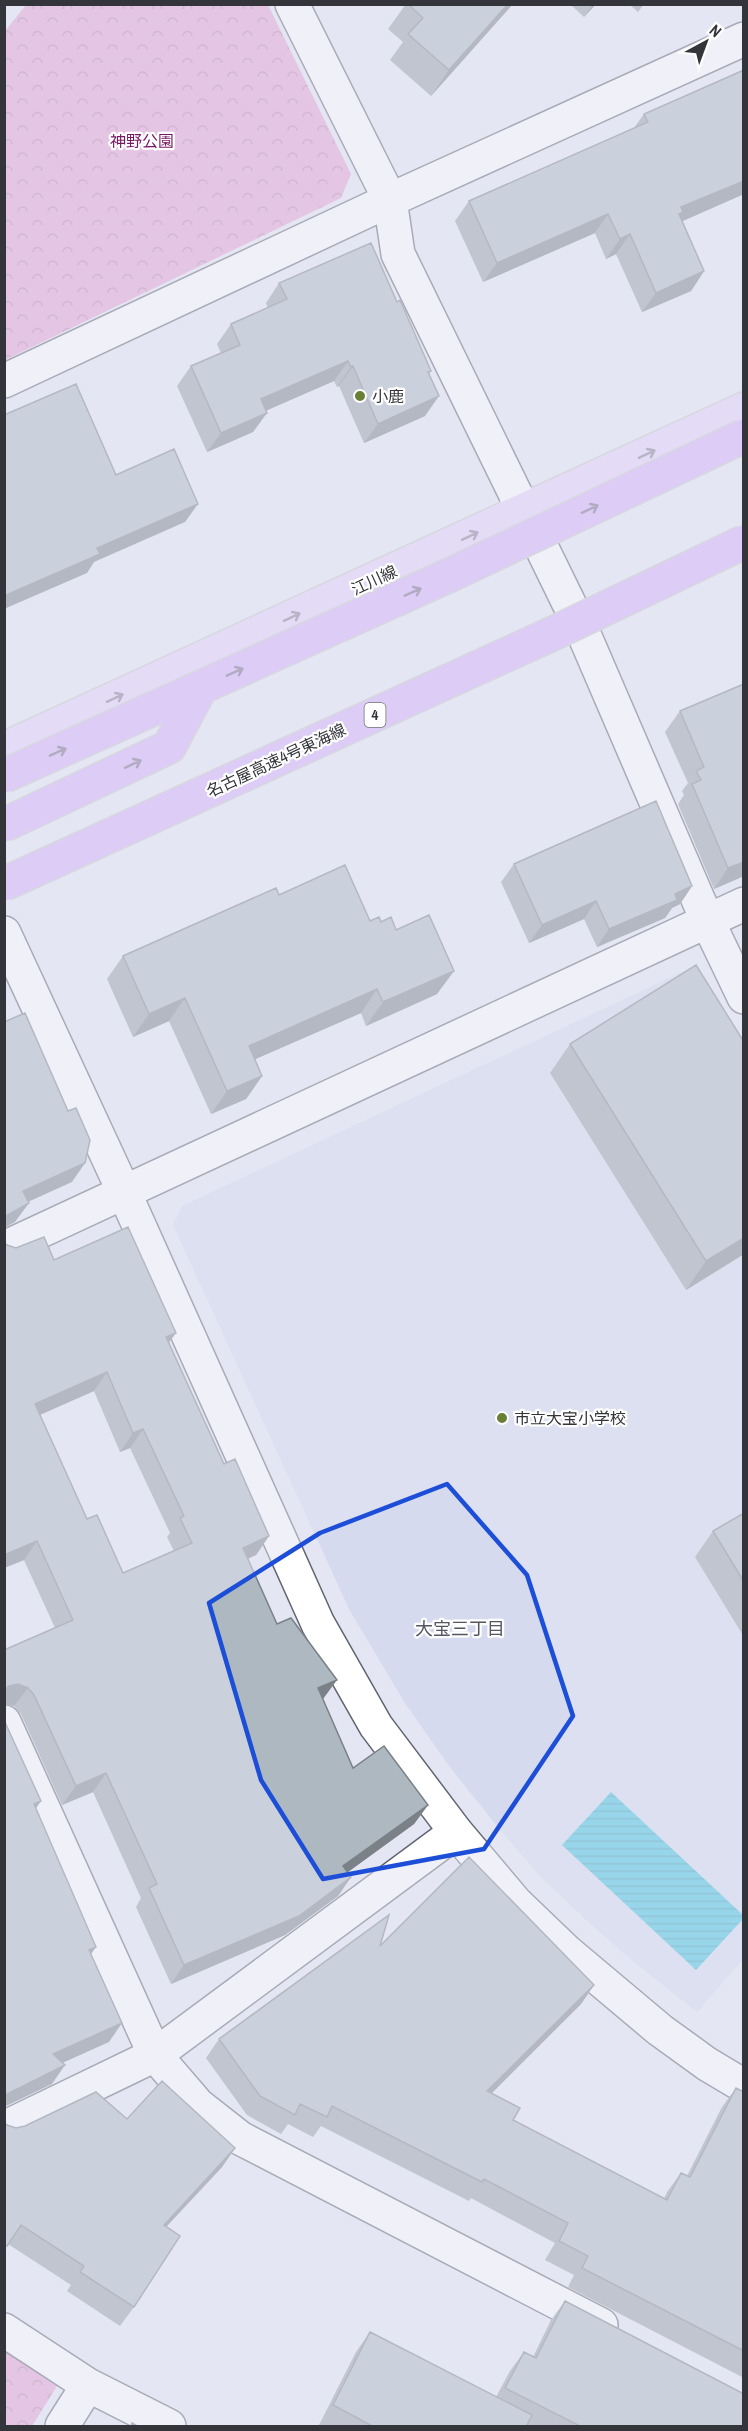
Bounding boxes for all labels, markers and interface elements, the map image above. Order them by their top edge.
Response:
north arrow [676,12,736,72]
text: N [705,19,727,42]
park label: 神野公園 [110,130,174,152]
place label: 小鹿 [372,385,404,407]
marker: 小鹿 [353,389,367,403]
one-way arrow [637,448,655,460]
one-way arrow [580,502,598,514]
one-way arrow [460,530,478,541]
street label: 江川線 [348,560,400,600]
one-way arrow [404,585,422,597]
one-way arrow [283,611,301,623]
one-way arrow [226,665,244,677]
one-way arrow [106,692,124,703]
road number: 4 [364,703,386,727]
street label: 名古屋高速4号東海線 [203,718,349,802]
one-way arrow [48,746,66,757]
one-way arrow [124,757,142,769]
place label: 市立大宝小学校 [514,1407,626,1429]
marker: 市立大宝小学校 [495,1411,509,1425]
district label: 大宝三丁目 [415,1616,505,1641]

